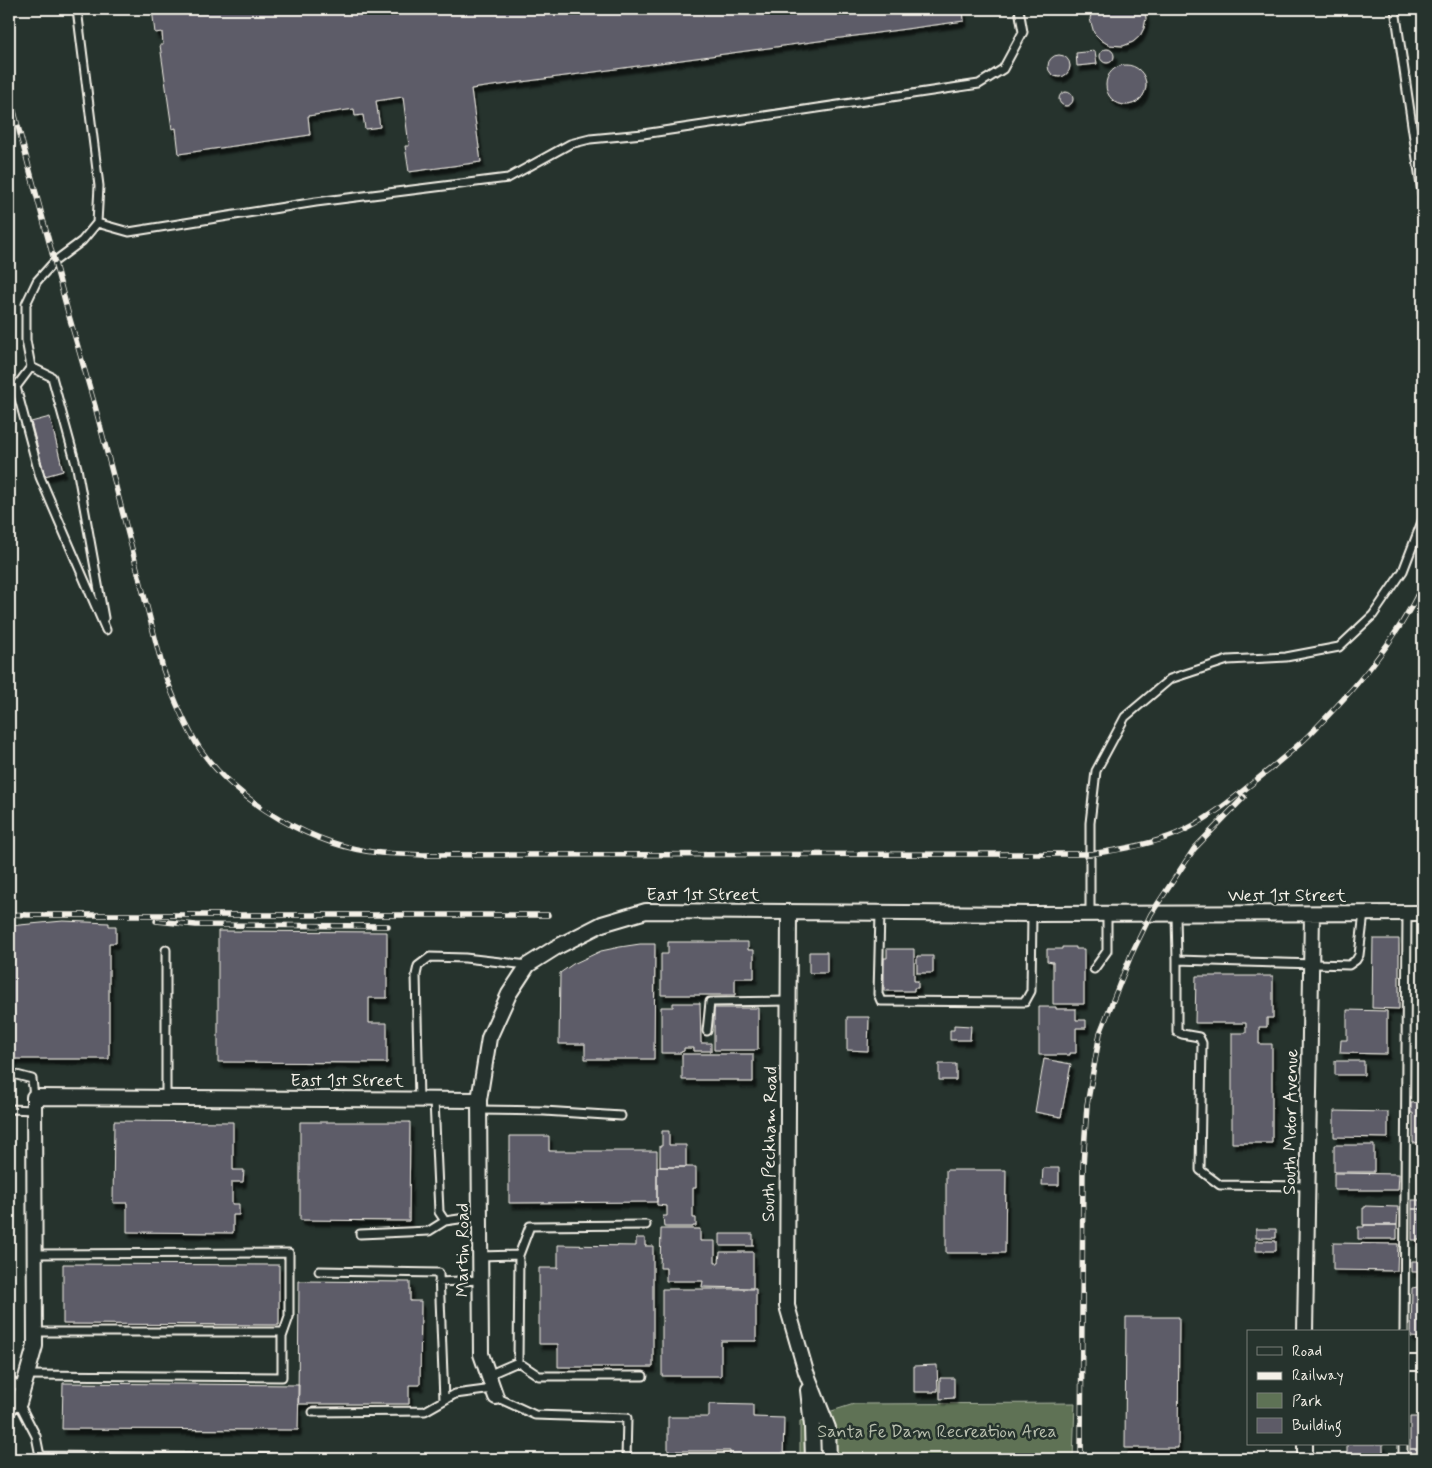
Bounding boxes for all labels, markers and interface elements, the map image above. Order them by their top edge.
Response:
street label: East 1st Street [646,883,760,907]
street label: West 1st Street [1228,884,1347,908]
street label: South Motor Avenue [1278,1049,1304,1195]
street label: South Peckham Road [757,1066,783,1222]
street label: East 1st Street [290,1069,404,1093]
street label: Martin Road [451,1203,475,1297]
legend [1247,1330,1410,1446]
text: Road [1292,1342,1322,1362]
text: Railway [1292,1366,1344,1386]
text: Park [1292,1392,1322,1412]
text: Building [1292,1416,1342,1437]
park label: Santa Fe Dam Recreation Area [817,1420,1057,1444]

